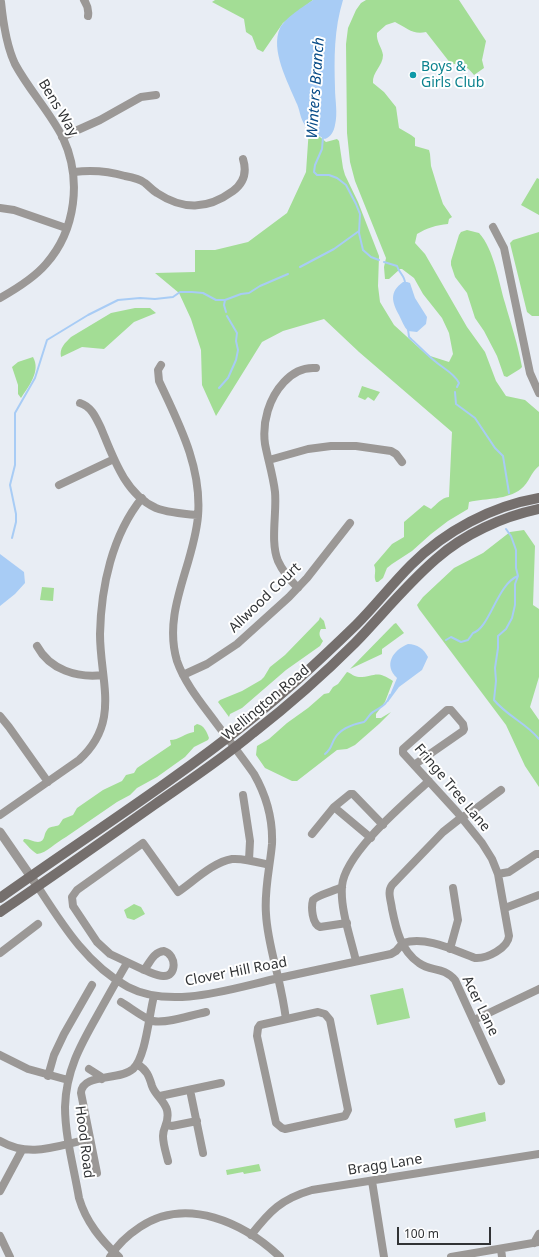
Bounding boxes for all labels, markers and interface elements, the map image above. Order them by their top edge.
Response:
water label: Winters Branch [303,37,329,139]
place label: Boys & Girls Club [421,59,484,92]
marker: Boys & Girls Club [408,70,418,80]
street label: Bens Way [34,76,82,140]
street label: Allwood Court [226,560,304,636]
street label: Wellington Road [219,662,313,744]
street label: Fringe Tree Lane [410,741,494,835]
street label: Clover Hill Road [184,954,288,990]
street label: Acer Lane [458,973,502,1039]
street label: Hood Road [71,1105,97,1179]
street label: Bragg Lane [347,1151,423,1179]
scale bar [399,1219,493,1245]
text: 100 m [404,1225,439,1242]

